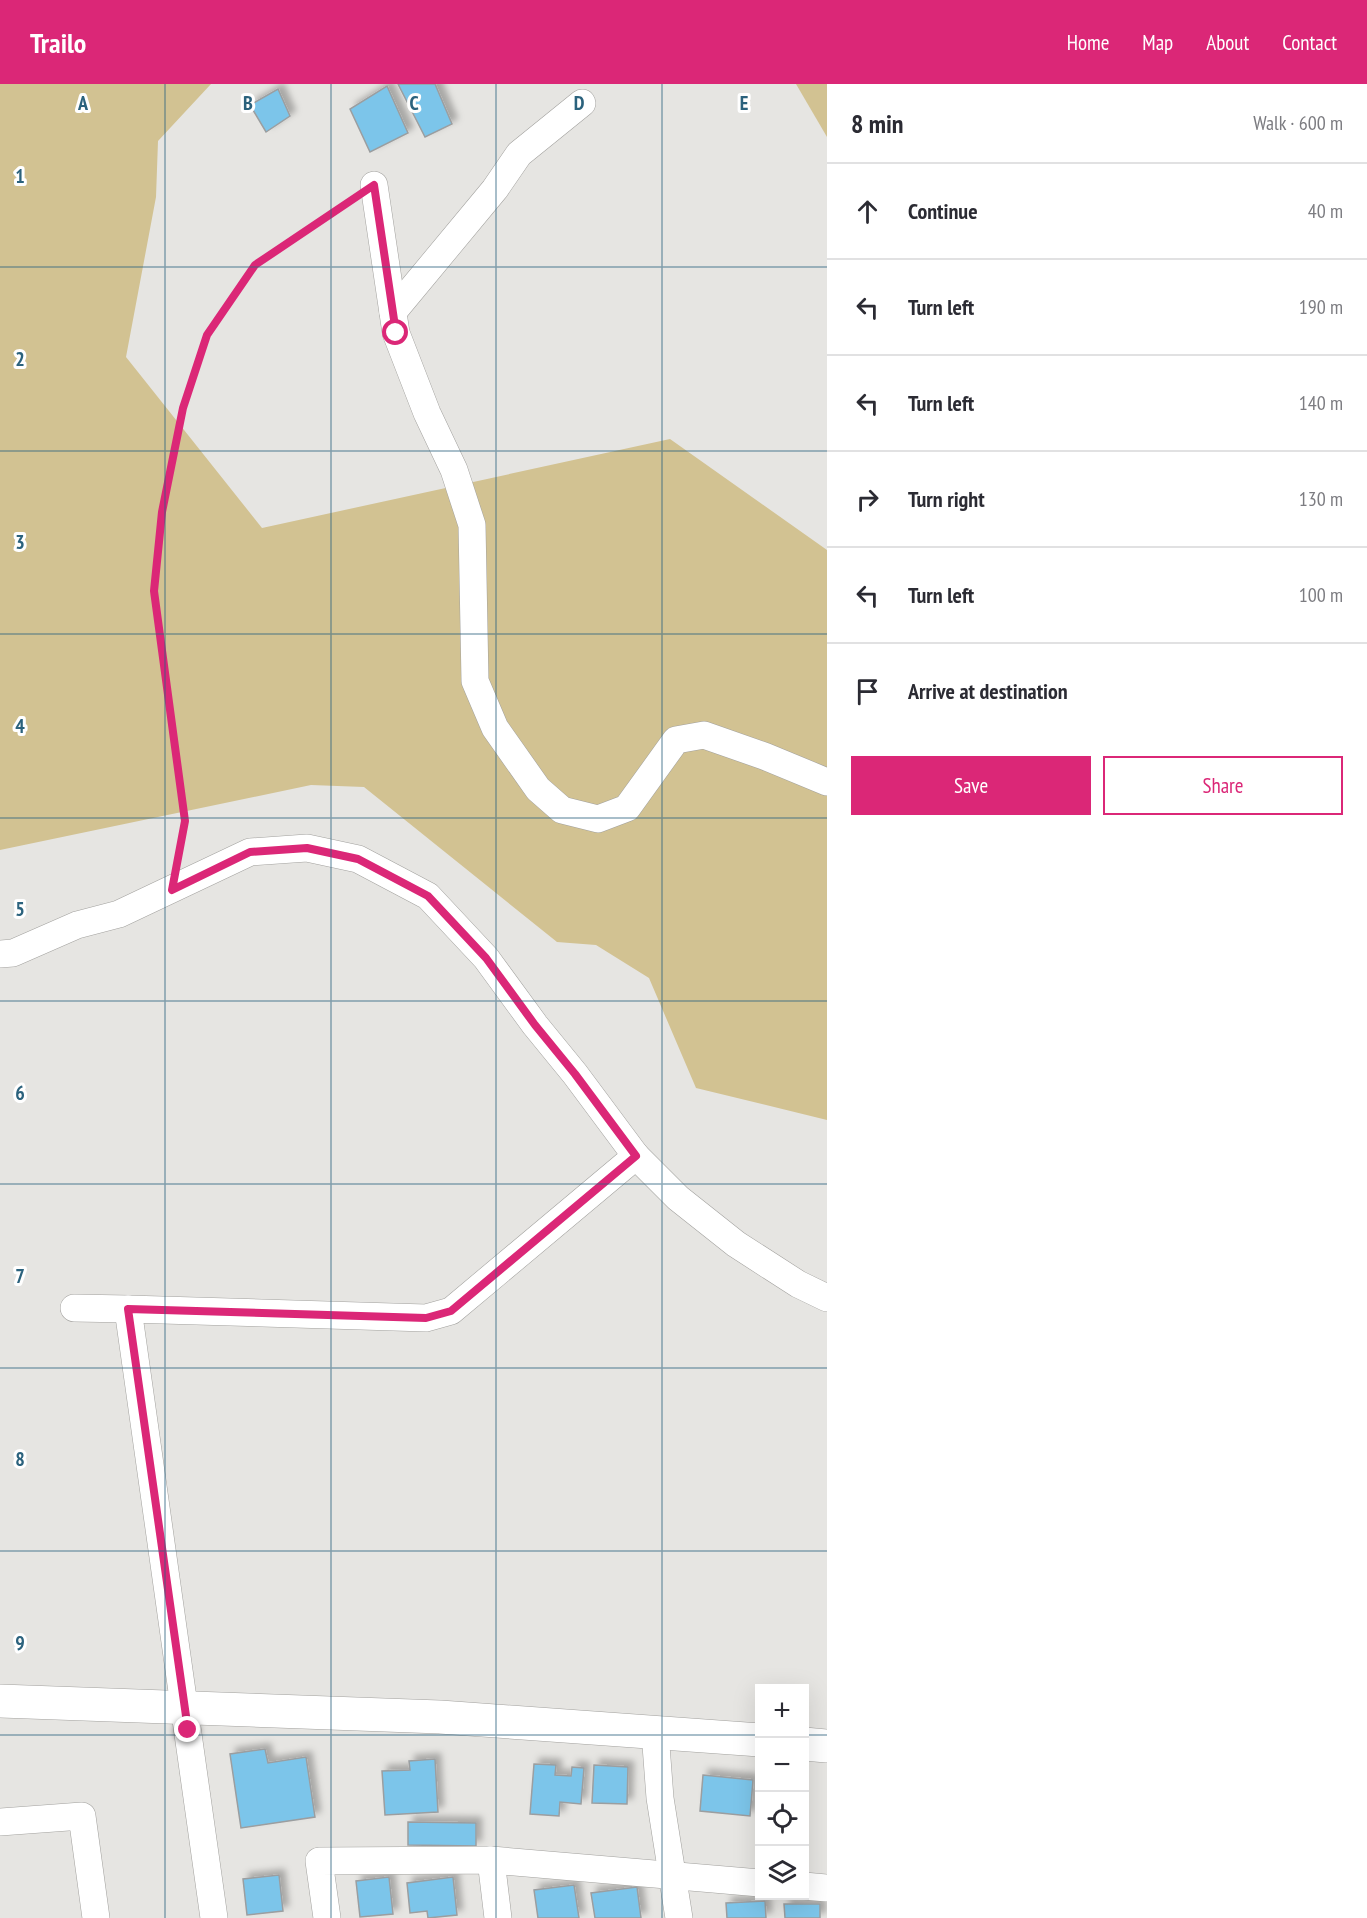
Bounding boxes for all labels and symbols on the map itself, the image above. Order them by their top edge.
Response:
text: A [77,90,89,116]
text: B [243,90,253,116]
text: C [409,90,419,116]
text: D [574,90,585,116]
text: E [740,90,748,116]
text: 1 [15,163,25,189]
route start [382,319,408,345]
text: 2 [15,346,25,372]
text: 3 [15,529,25,555]
text: 4 [15,713,25,739]
text: 5 [15,896,25,922]
text: 6 [15,1080,25,1106]
text: 7 [15,1263,25,1289]
text: 8 [15,1446,25,1472]
text: 9 [15,1630,25,1656]
route end [174,1716,200,1742]

